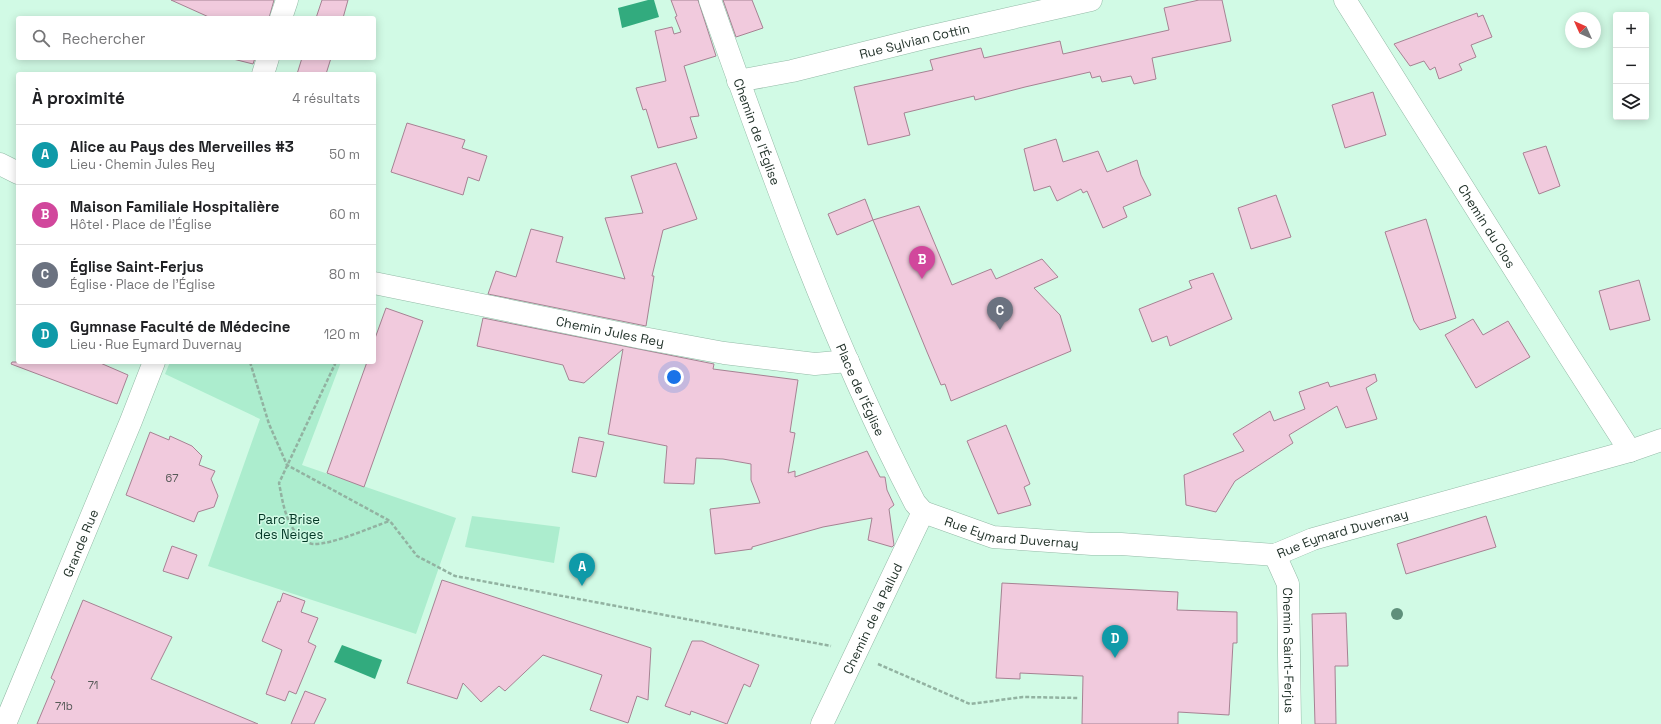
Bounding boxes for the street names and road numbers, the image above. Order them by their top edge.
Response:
street label: Rue Sylvian Cottin [858,20,971,63]
street label: Chemin de l'Église [730,76,784,188]
street label: Chemin du Clos [1454,181,1520,271]
street label: Chemin Jules Rey [554,312,666,351]
street label: Place de l'Église [832,341,889,439]
street label: Rue Eymard Duvernay [1274,505,1410,562]
street label: Grande Rue [59,507,102,580]
street label: Rue Eymard Duvernay [942,512,1079,552]
street label: Chemin de la Pallud [839,560,906,677]
street label: Chemin Saint-Ferjus [1279,587,1298,713]

